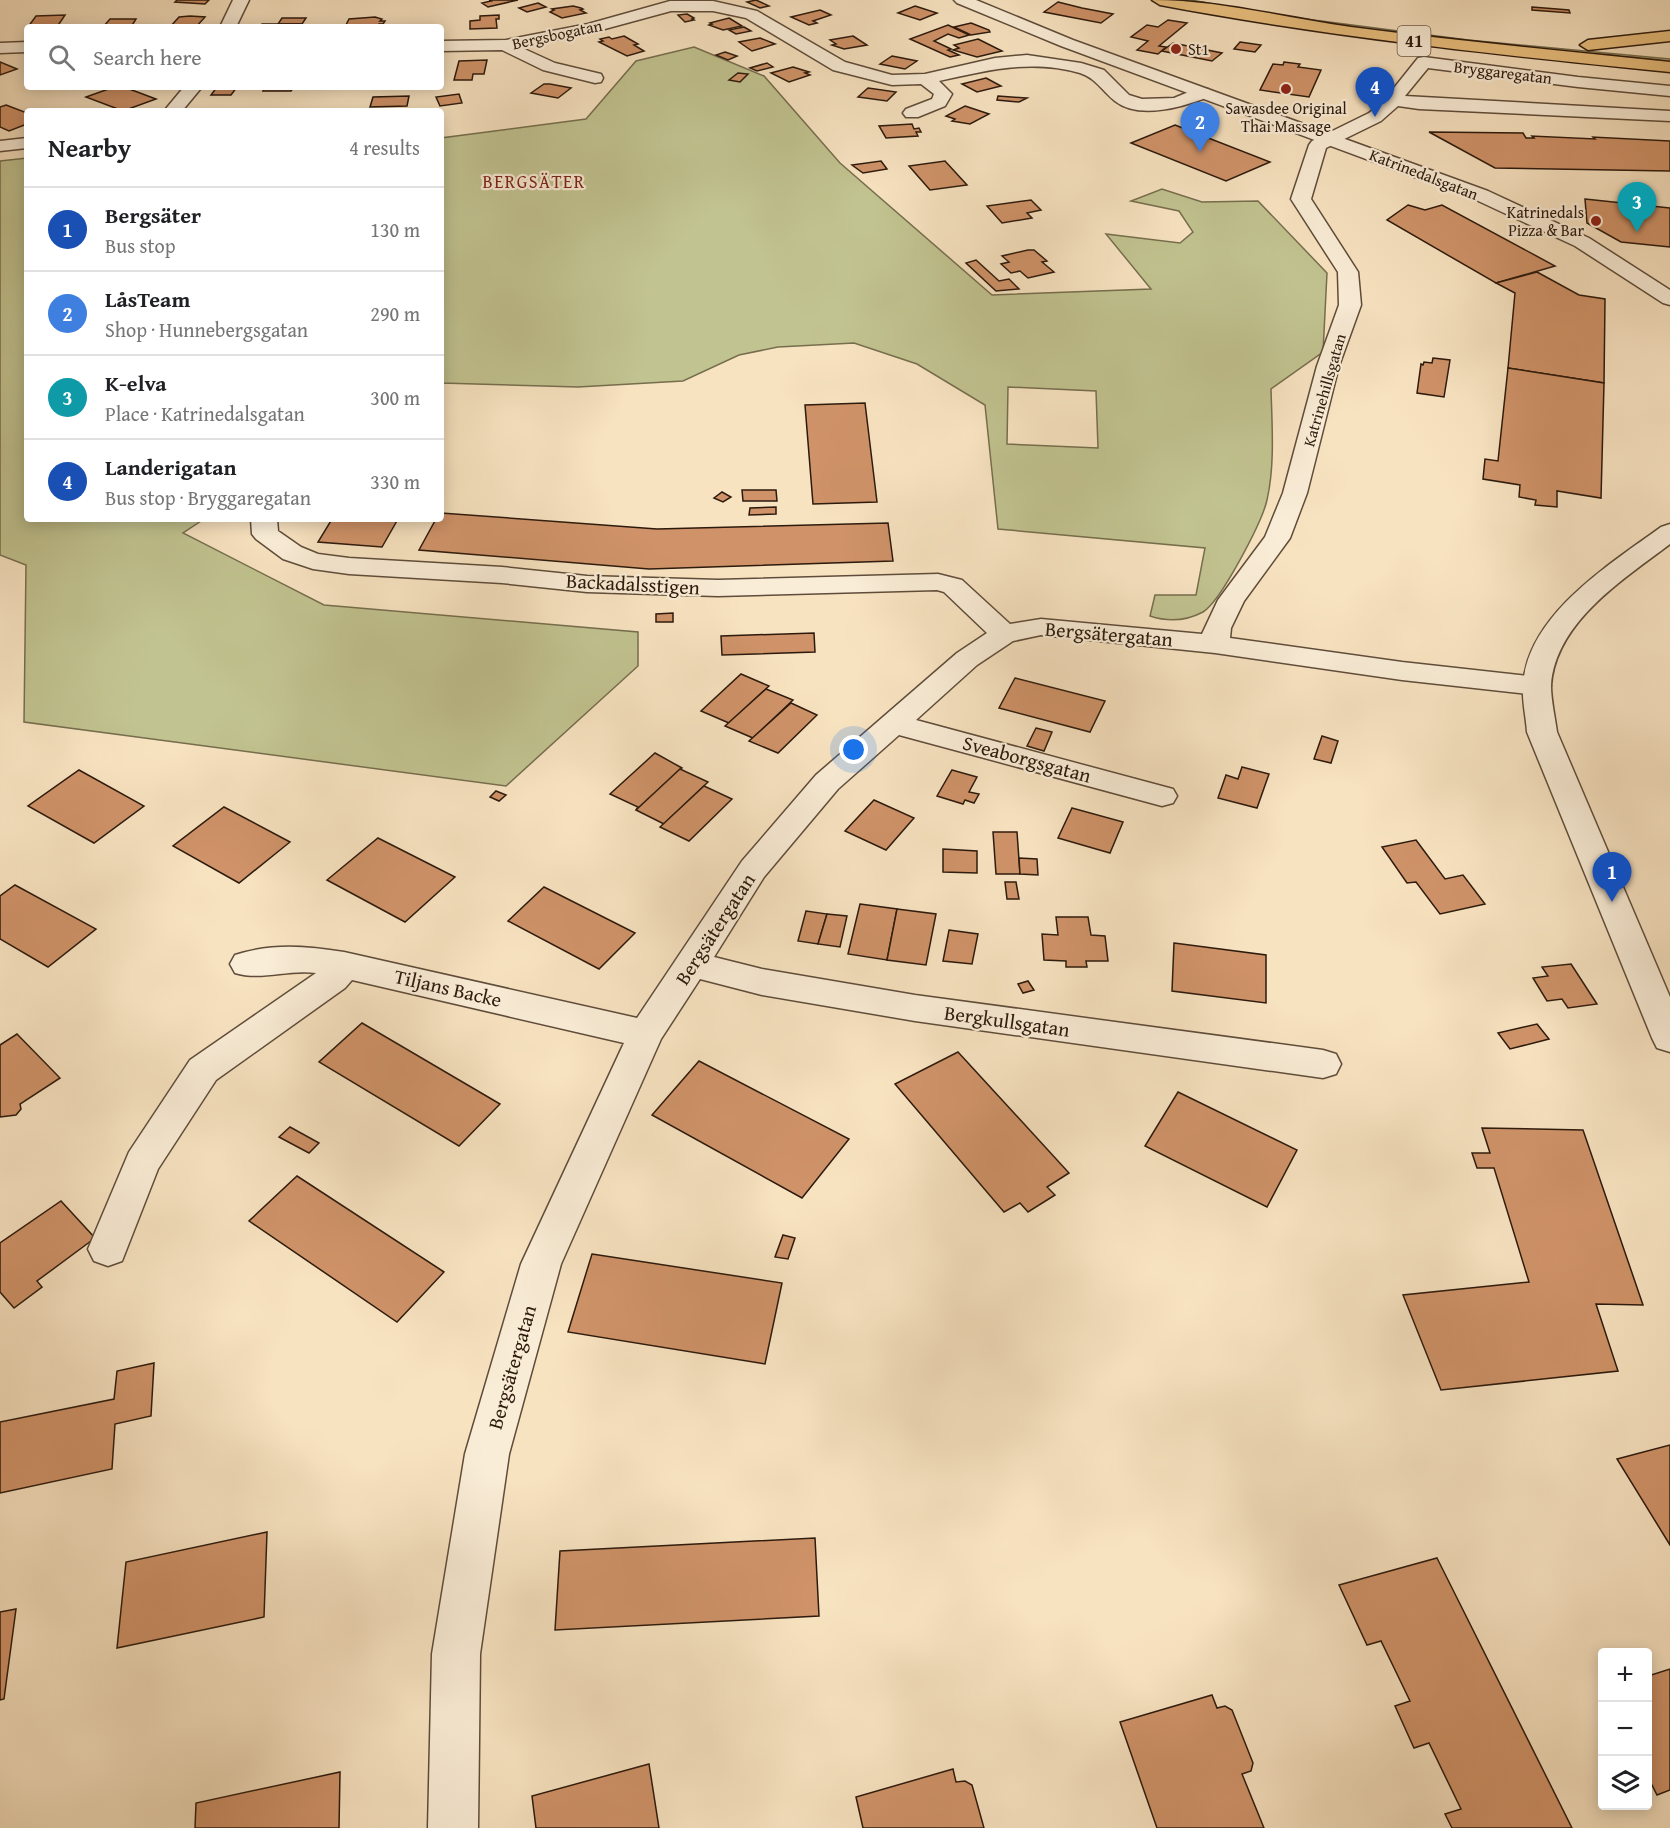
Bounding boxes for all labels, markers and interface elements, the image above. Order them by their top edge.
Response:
street label: Bergsbogatan [510,13,604,55]
search box [24,24,444,90]
road number: 41 [1398,26,1430,56]
place label: St1 [1188,37,1209,61]
icon: search [45,41,78,74]
text: Search here [93,41,202,73]
marker: St1 [1169,42,1183,56]
street label: Bryggaregatan [1453,54,1553,90]
pin: 4 [1356,68,1394,117]
marker: Sawasdee Original Thai Massage [1279,82,1293,96]
place label: Sawasdee Original Thai Massage [1225,96,1347,138]
pin: 2 [1180,102,1220,152]
text: Nearby [48,128,131,167]
text: 4 results [349,133,420,162]
street label: Katrinedalsgatan [1366,142,1482,206]
district label: BERGSÄTER [482,168,586,195]
pin: 3 [1618,182,1656,232]
text: Bergsäter [105,199,201,231]
place label: Katrinedals Pizza & Bar [1507,200,1584,242]
marker: Katrinedals Pizza & Bar [1589,214,1603,228]
text: 1 [62,215,73,244]
text: 130 m [370,215,420,244]
text: Bus stop [105,231,176,260]
text: LåsTeam [105,283,190,315]
text: 2 [62,299,73,328]
text: 290 m [370,299,420,328]
text: Shop · Hunnebergsgatan [105,315,308,344]
street label: Katrinehillsgatan [1296,331,1352,449]
text: K-elva [105,367,167,399]
text: 3 [62,383,73,412]
text: 300 m [370,383,420,412]
text: Place · Katrinedalsgatan [105,399,305,428]
text: Landerigatan [105,451,237,483]
text: 4 [62,467,73,496]
text: 330 m [370,467,420,496]
text: Bus stop · Bryggaregatan [105,483,311,512]
street label: Backadalsstigen [565,566,701,601]
street label: Bergsätergatan [1044,613,1174,654]
street label: Sveaborgsgatan [960,727,1095,790]
your location [839,735,868,764]
pin: 1 [1592,852,1632,902]
street label: Bergsätergatan [668,867,762,990]
street label: Tiljans Backe [392,961,505,1014]
street label: Bergkullsgatan [943,997,1072,1044]
street label: Bergsätergatan [480,1301,543,1432]
map controls [1598,1648,1652,1810]
button: + [1598,1648,1652,1702]
button: − [1598,1702,1652,1756]
button: layers [1598,1756,1652,1810]

